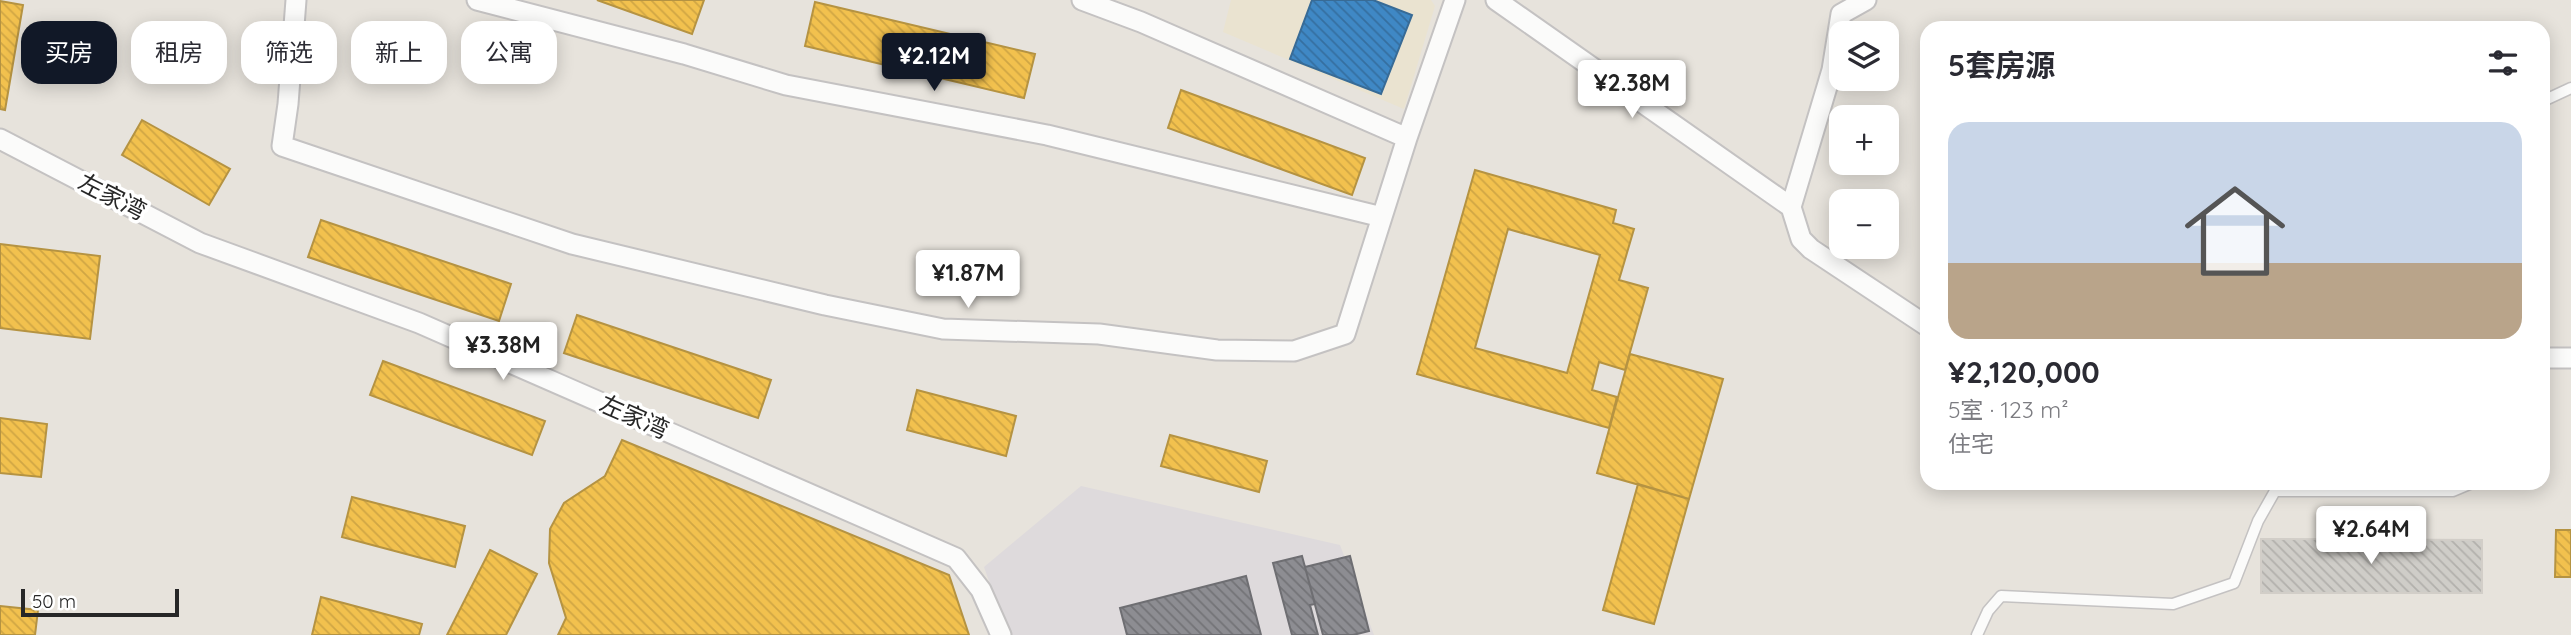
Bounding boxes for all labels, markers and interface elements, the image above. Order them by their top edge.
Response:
chip: 买房 [21,21,117,84]
chip: 租房 [131,21,227,84]
chip: 筛选 [241,21,337,84]
chip: 新上 [351,21,447,84]
chip: 公寓 [461,21,557,84]
map controls [1829,21,1899,259]
button: layers [1829,21,1899,91]
pin: ¥2.12M [877,34,991,93]
text: ¥2.12M [898,41,970,70]
icon: filters [2484,44,2522,82]
text: 5套房源 [1948,46,2055,84]
pin: ¥2.38M [1575,60,1689,120]
text: ¥2.38M [1594,68,1670,97]
button: + [1829,105,1899,175]
street label: 左家湾 [74,166,151,226]
icon: home [2172,168,2298,294]
button: − [1829,189,1899,259]
pin: ¥1.87M [911,250,1025,310]
text: ¥1.87M [932,258,1004,287]
pin: ¥3.38M [446,322,560,382]
text: ¥3.38M [465,330,541,359]
text: ¥2,120,000 [1948,353,2100,391]
street label: 左家湾 [595,388,673,444]
text: 5室 · 123 m² [1948,395,2068,424]
text: 住宅 [1948,429,1994,458]
pin: ¥2.64M [2314,506,2428,566]
text: ¥2.64M [2332,514,2410,543]
scale bar [21,586,178,618]
text: 50 m [32,589,76,613]

